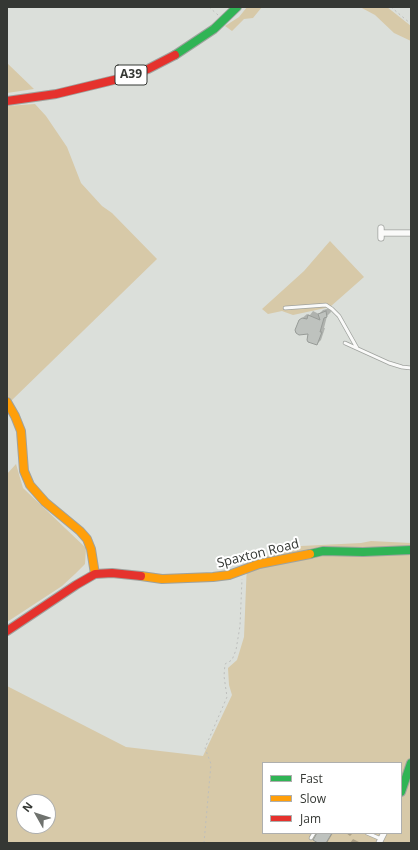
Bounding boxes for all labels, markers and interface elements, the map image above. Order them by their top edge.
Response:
road number: A39 [115,65,147,85]
street label: Spaxton Road [215,536,301,572]
legend [262,762,402,834]
text: Fast [300,770,323,787]
text: Slow [300,790,326,807]
north arrow [16,794,56,834]
text: N [18,799,36,815]
text: Jam [300,810,321,827]

